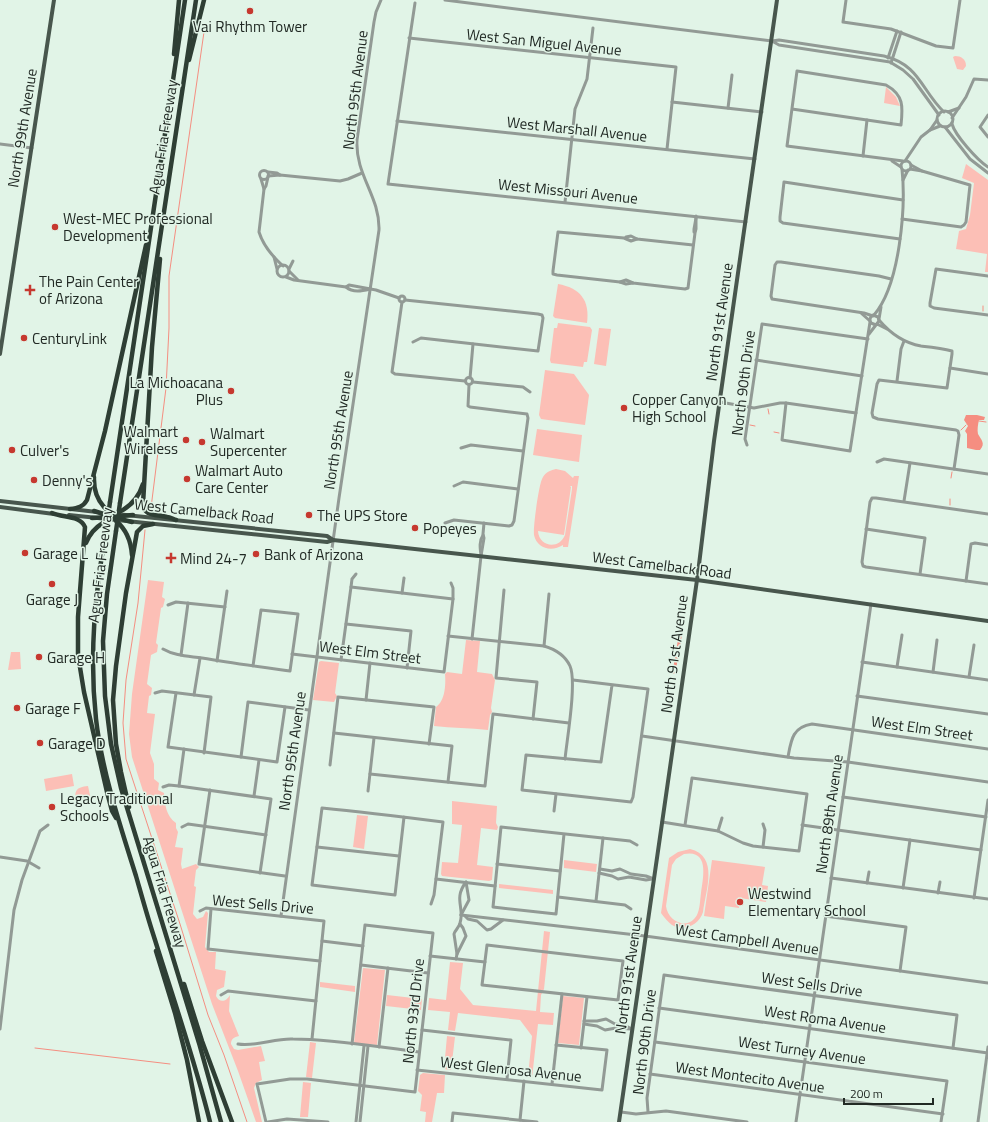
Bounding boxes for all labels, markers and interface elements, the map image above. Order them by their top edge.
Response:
marker: Vai Rhythm Tower [245,6,255,16]
place label: Vai Rhythm Tower [193,15,307,38]
street label: West San Miguel Avenue [465,22,623,62]
street label: North 95th Avenue [336,29,374,151]
street label: North 99th Avenue [1,67,43,189]
street label: Agua Fria Freeway [143,78,183,196]
street label: West Marshall Avenue [506,110,648,148]
street label: West Missouri Avenue [497,172,639,210]
place label: West-MEC Professional Development [63,207,213,247]
marker: West-MEC Professional Development [50,222,60,232]
street label: North 91st Avenue [699,261,739,383]
place label: The Pain Center of Arizona [39,270,138,310]
marker: The Pain Center of Arizona [24,284,36,296]
place label: CenturyLink [32,327,107,350]
street label: North 90th Drive [725,329,761,437]
marker: CenturyLink [19,333,29,343]
street label: North 95th Avenue [317,369,359,491]
place label: La Michoacana Plus [129,371,223,411]
marker: La Michoacana Plus [226,386,236,396]
place label: Copper Canyon High School [632,388,727,428]
marker: Copper Canyon High School [619,403,629,413]
place label: Walmart Wireless [123,420,179,460]
place label: Walmart Supercenter [210,422,287,462]
marker: Walmart Wireless [181,435,191,445]
marker: Walmart Supercenter [197,437,207,447]
place label: Culver's [20,439,69,462]
marker: Culver's [7,445,17,455]
place label: Walmart Auto Care Center [195,459,283,499]
place label: Denny's [42,469,93,492]
marker: Walmart Auto Care Center [182,474,192,484]
marker: Denny's [29,475,39,485]
street label: West Camelback Road [133,492,275,530]
place label: The UPS Store [317,504,408,527]
street label: Agua Fria Freeway [82,506,118,624]
marker: The UPS Store [304,510,314,520]
place label: Popeyes [423,517,477,540]
marker: Popeyes [410,523,420,533]
place label: Garage L [33,542,88,565]
place label: Bank of Arizona [264,543,364,566]
street label: West Camelback Road [591,545,733,585]
place label: Mind 24-7 [180,547,247,570]
marker: Garage L [20,548,30,558]
marker: Bank of Arizona [251,549,261,559]
marker: Mind 24-7 [165,552,177,564]
marker: Garage J [47,579,57,589]
place label: Garage J [26,588,78,611]
street label: North 91st Avenue [654,593,694,715]
street label: West Elm Street [318,634,423,670]
place label: Garage H [47,646,105,669]
marker: Garage H [34,652,44,662]
street label: North 95th Avenue [272,690,312,812]
place label: Garage F [25,697,81,720]
marker: Garage F [12,703,22,713]
street label: West Elm Street [870,709,975,747]
place label: Garage D [48,732,106,755]
marker: Garage D [35,738,45,748]
street label: North 89th Avenue [809,753,849,875]
place label: Legacy Traditional Schools [60,787,173,827]
marker: Legacy Traditional Schools [47,802,57,812]
street label: Agua Fria Freeway [137,833,193,951]
place label: Westwind Elementary School [748,882,866,922]
street label: West Sells Drive [211,888,315,920]
marker: Westwind Elementary School [735,897,745,907]
street label: North 91st Avenue [608,914,648,1036]
street label: West Campbell Avenue [674,918,820,960]
street label: North 93rd Drive [396,957,430,1065]
street label: West Sells Drive [760,966,864,1002]
street label: North 90th Drive [626,988,662,1096]
street label: West Roma Avenue [762,999,888,1039]
street label: West Turney Avenue [737,1030,867,1070]
street label: West Glenrosa Avenue [439,1050,583,1088]
street label: West Montecito Avenue [674,1055,826,1099]
scale bar [844,1080,933,1106]
text: 200 m [850,1084,883,1103]

